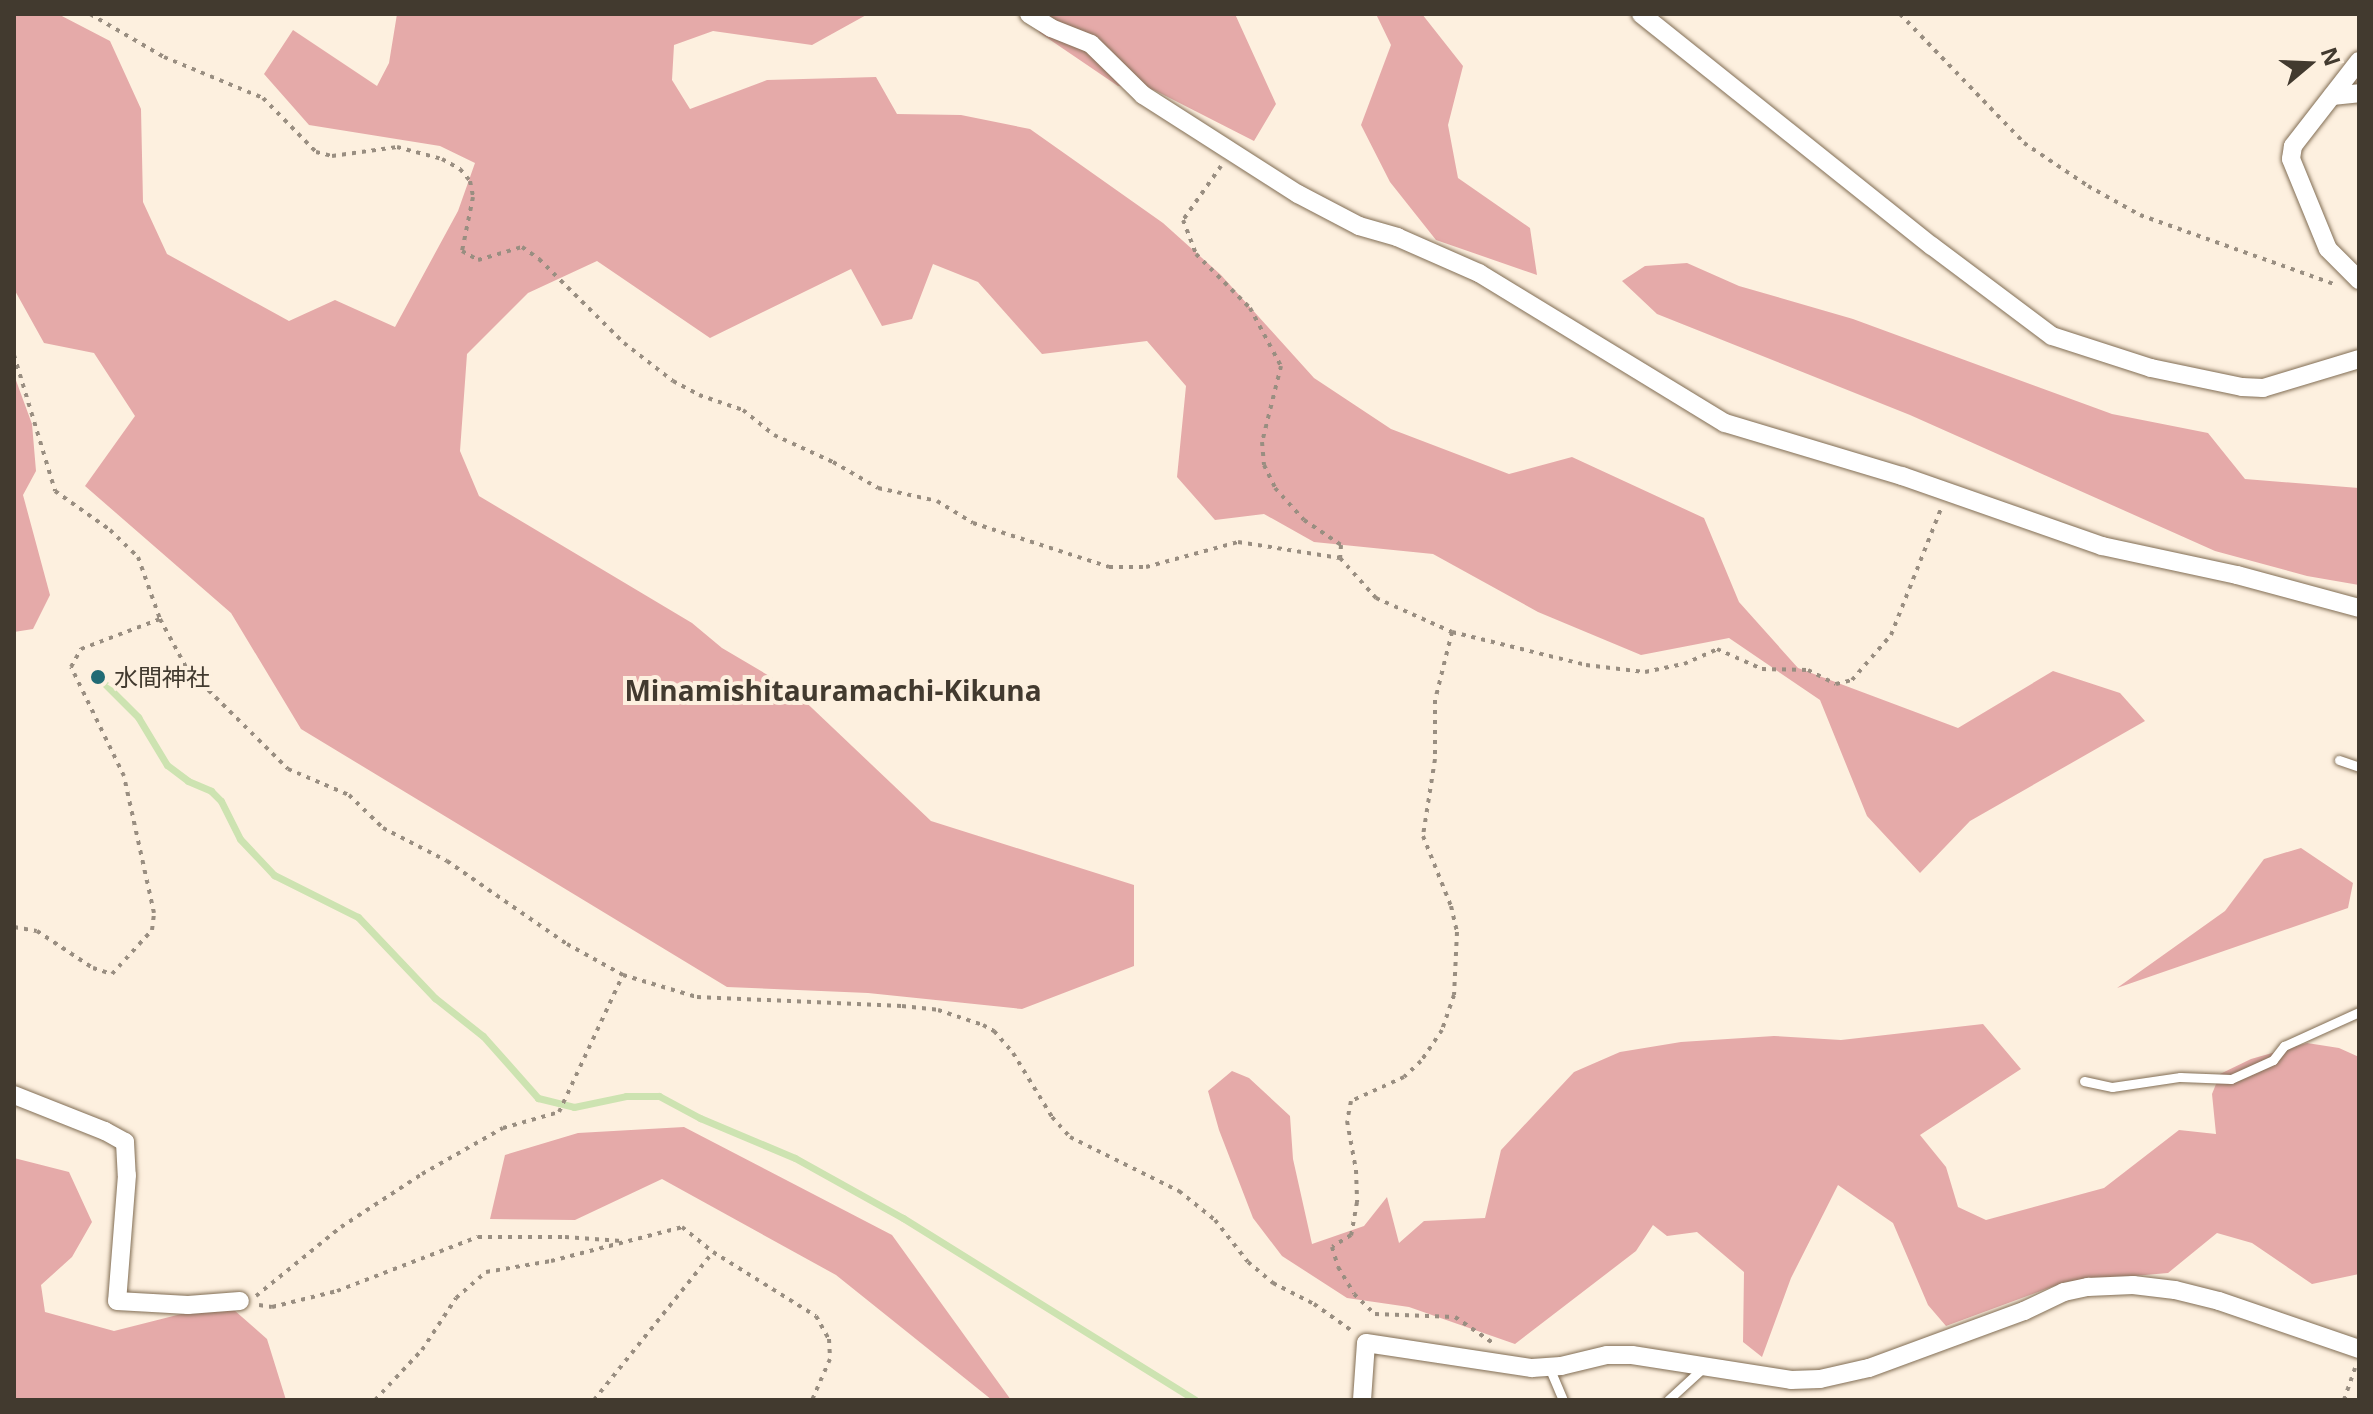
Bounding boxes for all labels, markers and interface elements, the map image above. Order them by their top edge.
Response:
north arrow [2269,24,2349,104]
text: N [2315,43,2349,70]
place label: 水間神社 [114,663,210,691]
marker: 水間神社 [89,668,107,686]
district label: Minamishitauramachi-Kikuna [624,673,1042,707]

